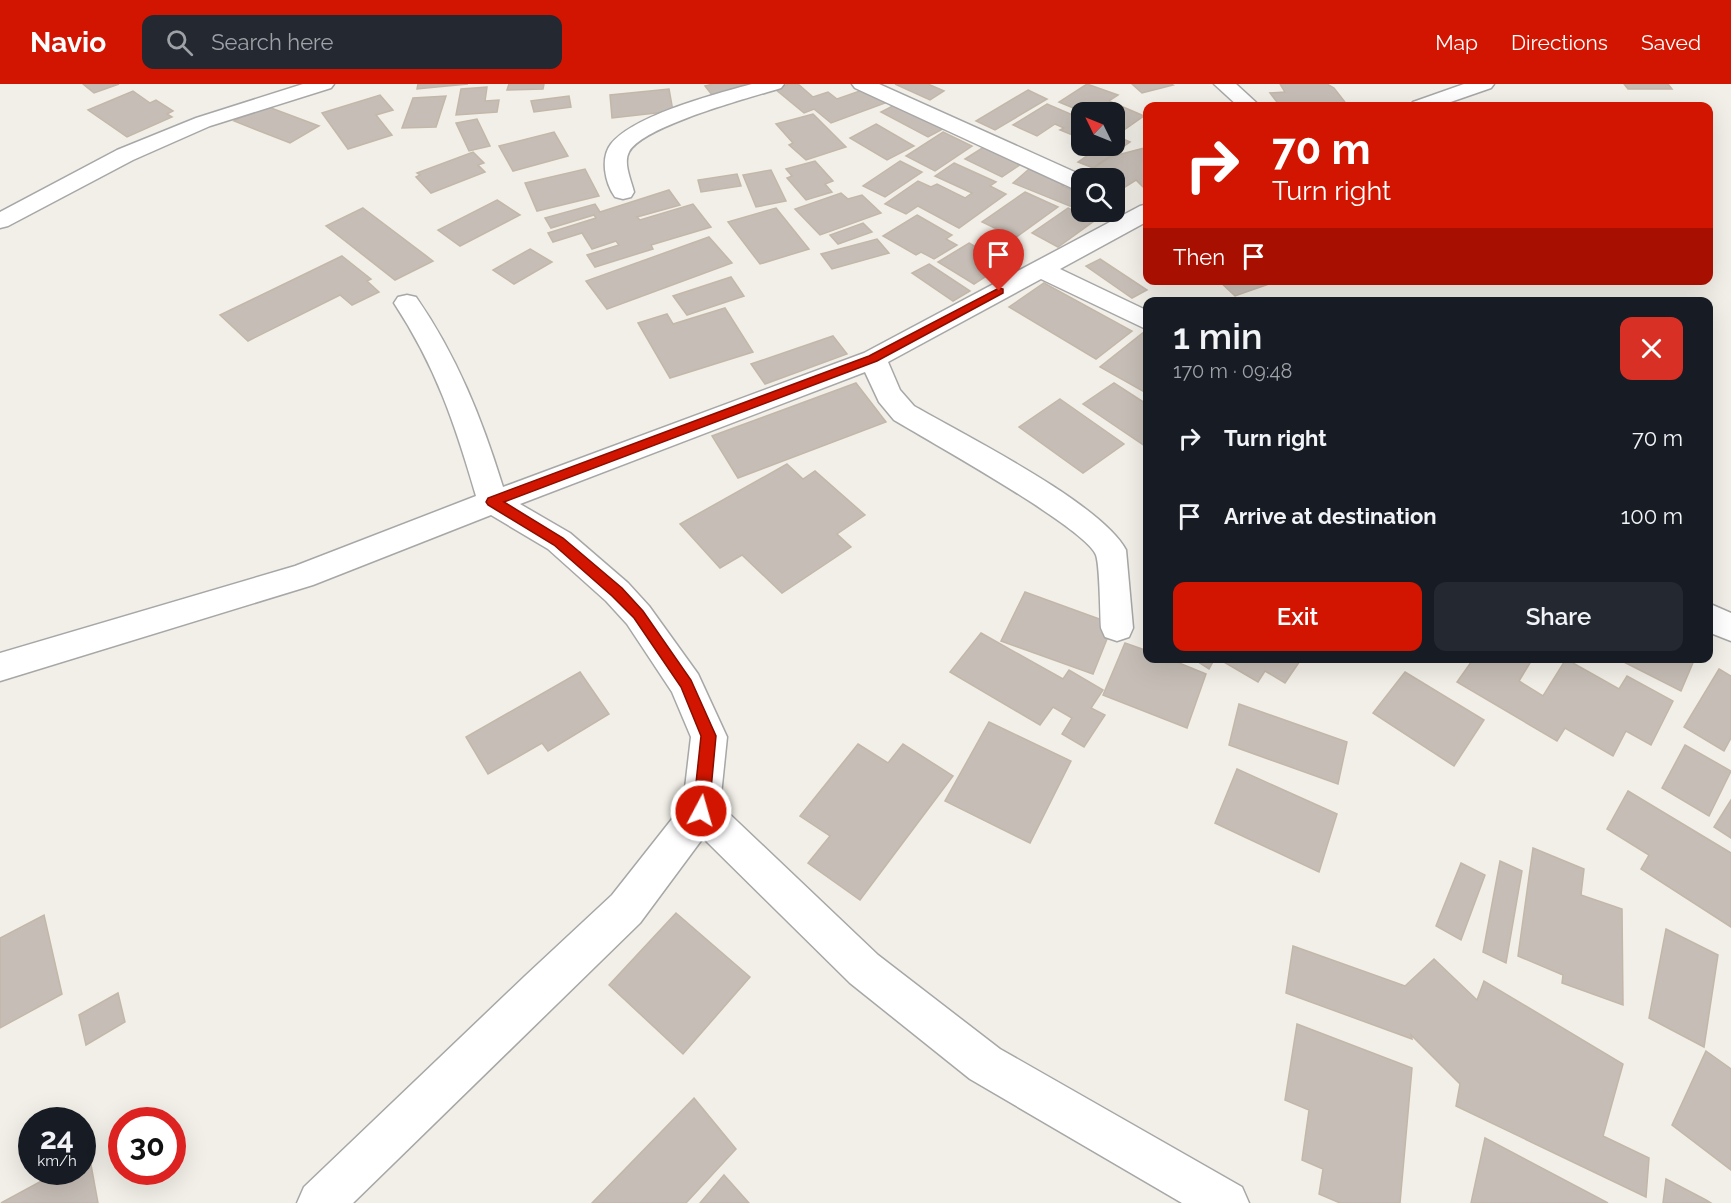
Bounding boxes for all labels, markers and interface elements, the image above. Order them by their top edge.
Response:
search box [142,15,562,69]
text: Navio [30,26,106,59]
icon: search [163,26,196,59]
text: Search here [211,29,333,55]
text: Map [1435,30,1478,55]
text: Directions [1511,30,1608,55]
text: Saved [1641,30,1701,55]
north arrow [1071,102,1125,156]
map controls [1071,102,1125,222]
text: 70 m [1272,125,1371,174]
icon: right [1173,126,1251,204]
button: search [1071,168,1125,222]
text: Turn right [1272,175,1391,206]
pin [973,229,1024,291]
icon: arrive [982,238,1015,271]
icon: arrive [1237,240,1270,273]
text: Then [1173,244,1225,270]
text: 1 min [1173,315,1262,357]
button: close [1620,317,1683,380]
text: 170 m · 09:48 [1173,359,1292,383]
icon: right [1173,422,1206,455]
text: Turn right [1224,425,1327,451]
text: 70 m [1632,425,1683,451]
icon: arrive [1173,500,1206,533]
text: Arrive at destination [1224,503,1437,529]
text: 100 m [1621,503,1683,529]
button: Exit [1173,582,1422,651]
button: Share [1434,582,1683,651]
position arrow [669,779,733,843]
speed limit sign: 30 [108,1107,186,1185]
text: 24 [40,1121,74,1156]
text: km/h [37,1152,77,1170]

